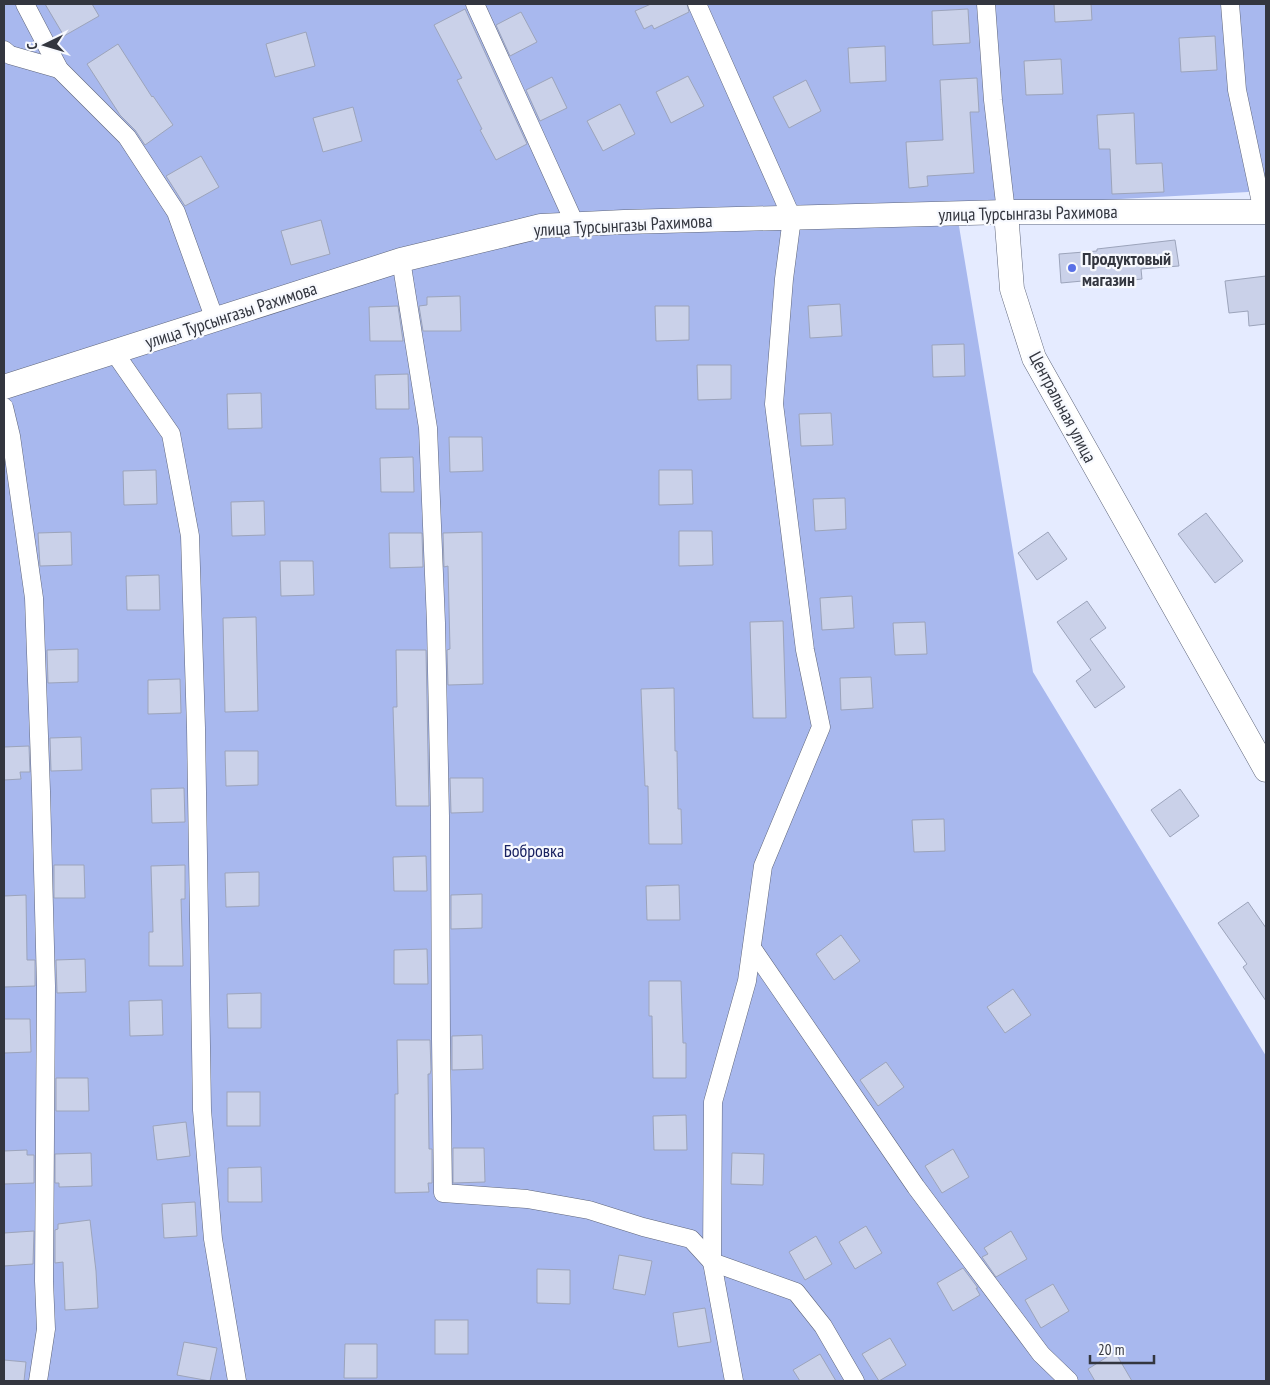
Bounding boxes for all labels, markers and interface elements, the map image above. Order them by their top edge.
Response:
north arrow [20,20,70,70]
text: С [23,42,41,50]
street label: улица Турсынгазы Рахимова [938,200,1118,226]
street label: улица Турсынгазы Рахимова [533,209,713,241]
place label: Продуктовый магазин [1082,247,1171,291]
marker: Продуктовый магазин [1066,262,1078,274]
street label: улица Турсынгазы Рахимова [142,276,320,354]
street label: Центральная улица [1024,348,1102,466]
park label: Бобровка [504,839,564,862]
scale bar [1090,1332,1154,1364]
text: 20 m [1098,1340,1124,1359]

